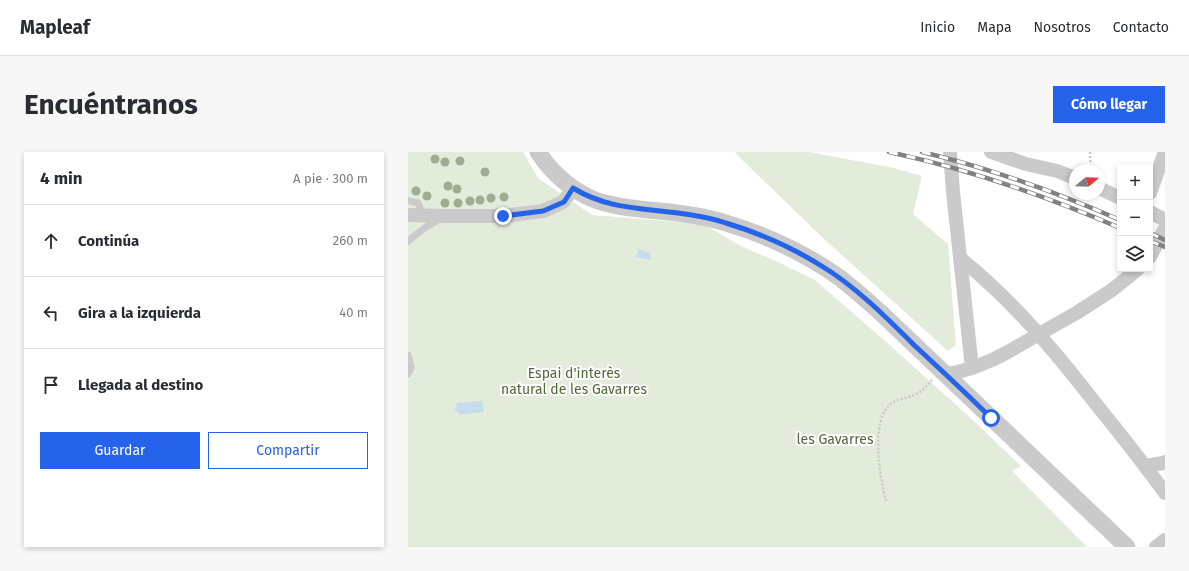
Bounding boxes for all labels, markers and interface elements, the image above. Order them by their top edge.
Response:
text: Mapleaf [20,16,90,39]
text: Inicio [920,19,955,36]
text: Mapa [977,19,1012,36]
text: Nosotros [1034,19,1091,36]
text: Contacto [1113,19,1169,36]
button: Cómo llegar [1053,86,1165,123]
text: Encuéntranos [24,88,198,121]
north arrow [1069,164,1105,200]
map controls [1117,164,1153,272]
button: + [1117,164,1153,200]
text: 4 min [40,168,83,189]
text: A pie · 300 m [293,171,368,186]
button: − [1117,200,1153,236]
route end [494,207,512,225]
icon: ahead [40,230,62,252]
text: Continúa [78,232,139,250]
text: 260 m [333,233,368,248]
button: layers [1117,236,1153,272]
icon: left [40,302,62,324]
text: Gira a la izquierda [78,304,201,322]
text: 40 m [339,305,368,320]
park label: Espai d'interès natural de les Gavarres [501,365,647,398]
icon: arrive [40,374,62,396]
text: Llegada al destino [78,376,203,394]
route start [982,409,1000,427]
park label: les Gavarres [797,431,874,448]
button: Guardar [40,432,200,469]
button: Compartir [208,432,368,469]

